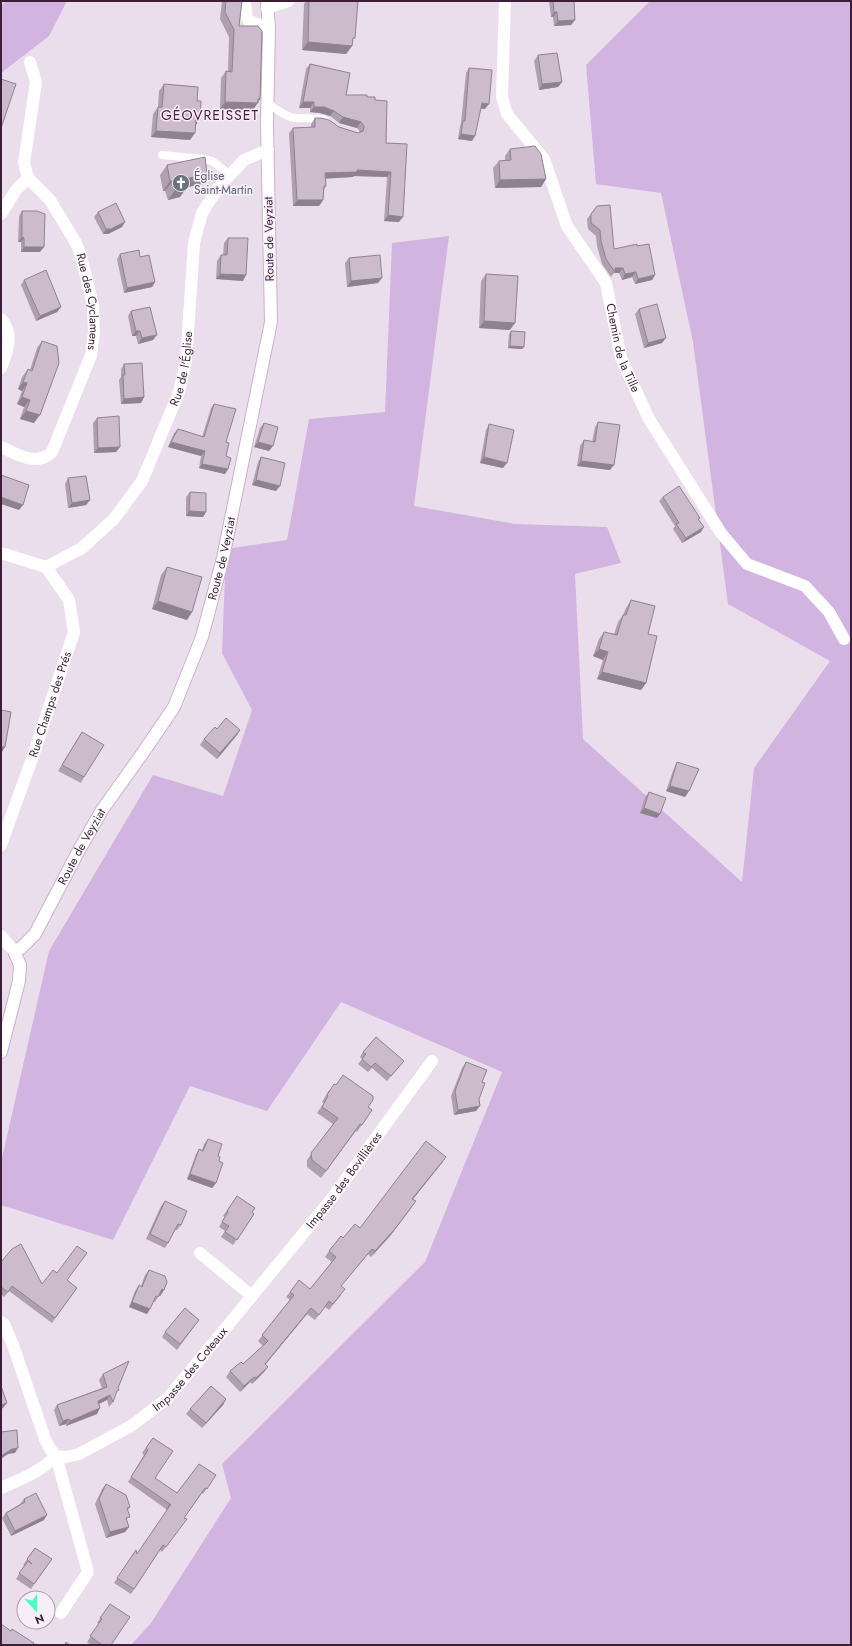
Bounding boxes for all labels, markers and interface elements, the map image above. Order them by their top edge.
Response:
district label: GÉOVREISSET [161,105,259,125]
place label: Église Saint-Martin [194,167,253,199]
church icon: Église Saint-Martin [171,173,191,193]
street label: Route de Veyziat [259,196,279,282]
street label: Rue des Cyclamens [72,251,103,351]
street label: Chemin de la Tille [601,302,645,395]
street label: Rue de l'Église [165,331,197,409]
street label: Route de Veyziat [203,515,240,602]
street label: Rue Champs des Prés [24,649,76,760]
street label: Route de Veyziat [53,805,110,888]
street label: Impasse des Bovillières [302,1128,387,1233]
street label: Impasse des Coteaux [149,1322,232,1416]
north arrow [16,1590,56,1630]
text: N [33,1610,47,1628]

